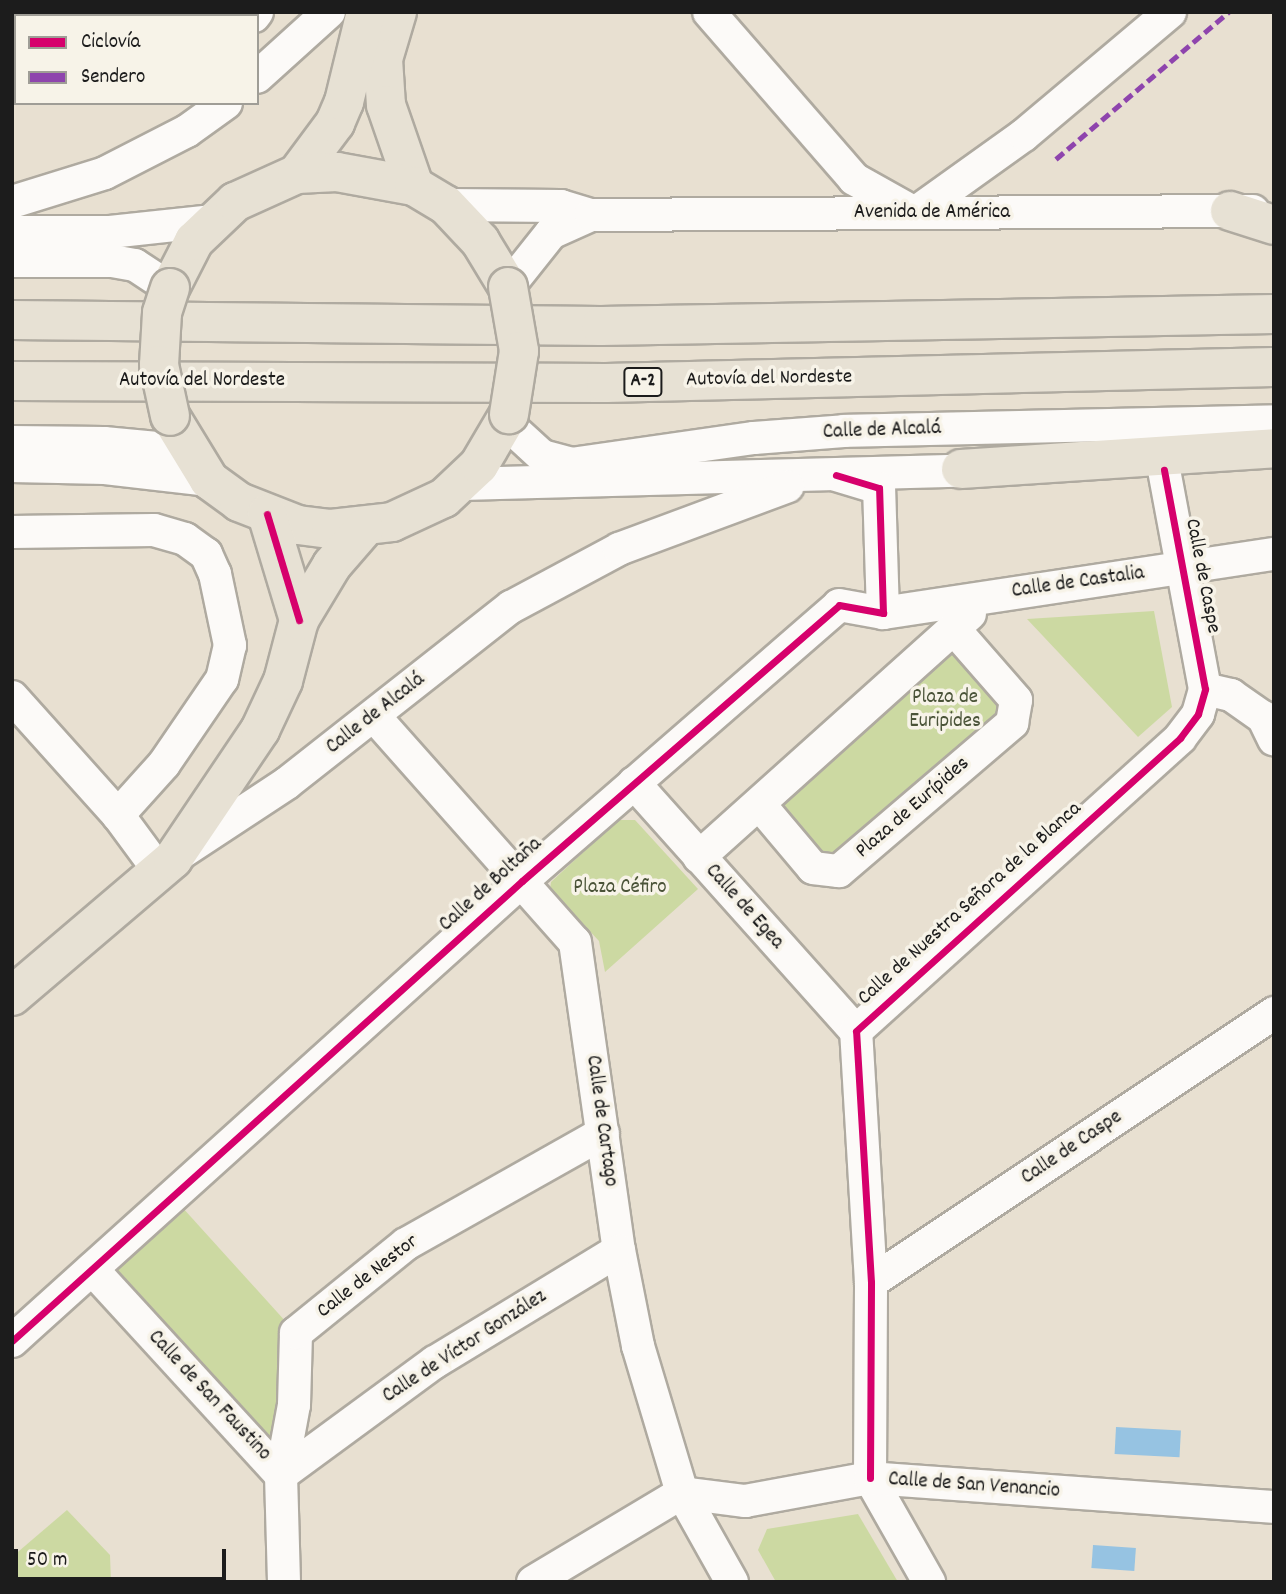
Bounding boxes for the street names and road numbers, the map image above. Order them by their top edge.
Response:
street label: Avenida de América [854,200,1010,226]
street label: Autovía del Nordeste [686,365,852,393]
road number: A-2 [622,366,664,398]
street label: Autovía del Nordeste [119,368,285,394]
street label: Calle de Alcalá [822,416,942,446]
street label: Calle de Caspe [1179,517,1225,635]
street label: Calle de Castalia [1010,561,1146,605]
street label: Calle de Alcalá [322,668,430,760]
street label: Plaza de Eurípides [851,752,975,864]
street label: Calle de Nuestra Señora de la Blanca [853,797,1087,1011]
street label: Calle de Boltaña [434,832,548,938]
street label: Calle de Egea [699,859,789,955]
street label: Calle de Cartago [579,1054,623,1188]
street label: Calle de Caspe [1017,1105,1127,1191]
street label: Calle de Nestor [312,1230,424,1324]
street label: Calle de Víctor González [378,1285,552,1409]
street label: Calle de San Faustino [142,1325,276,1467]
street label: Calle de San Venancio [887,1467,1061,1505]

